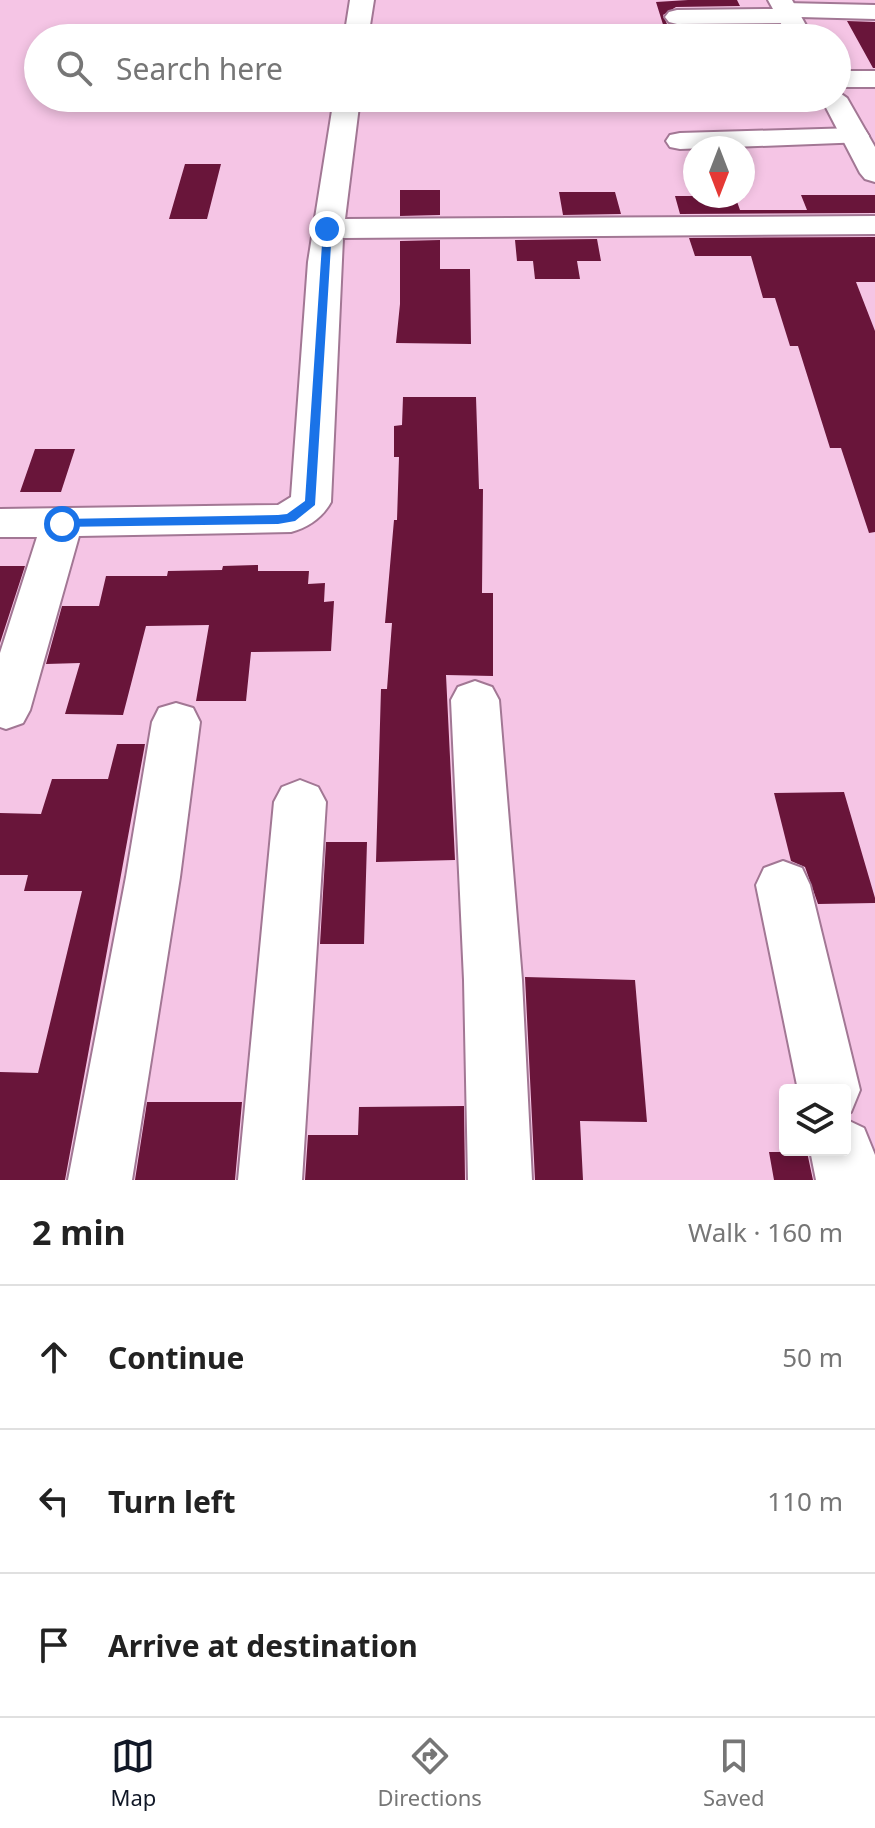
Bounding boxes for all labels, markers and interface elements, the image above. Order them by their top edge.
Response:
search box [24,24,851,112]
icon: search [52,46,96,90]
text: Search here [116,48,283,89]
north arrow [683,136,755,208]
route end [309,211,345,247]
route start [44,506,80,542]
map controls [779,1084,851,1156]
button: layers [779,1084,851,1156]
text: 2 min [32,1209,126,1255]
text: Walk · 160 m [688,1214,843,1250]
icon: ahead [32,1335,76,1379]
text: Continue [108,1337,244,1378]
text: 50 m [782,1339,843,1375]
icon: left [32,1479,76,1523]
text: Turn left [108,1481,236,1522]
text: 110 m [767,1483,843,1519]
icon: arrive [32,1623,76,1667]
text: Arrive at destination [108,1625,418,1666]
tab: Map [111,1734,156,1812]
tab: Directions [377,1734,482,1812]
tab: Saved [703,1734,764,1812]

